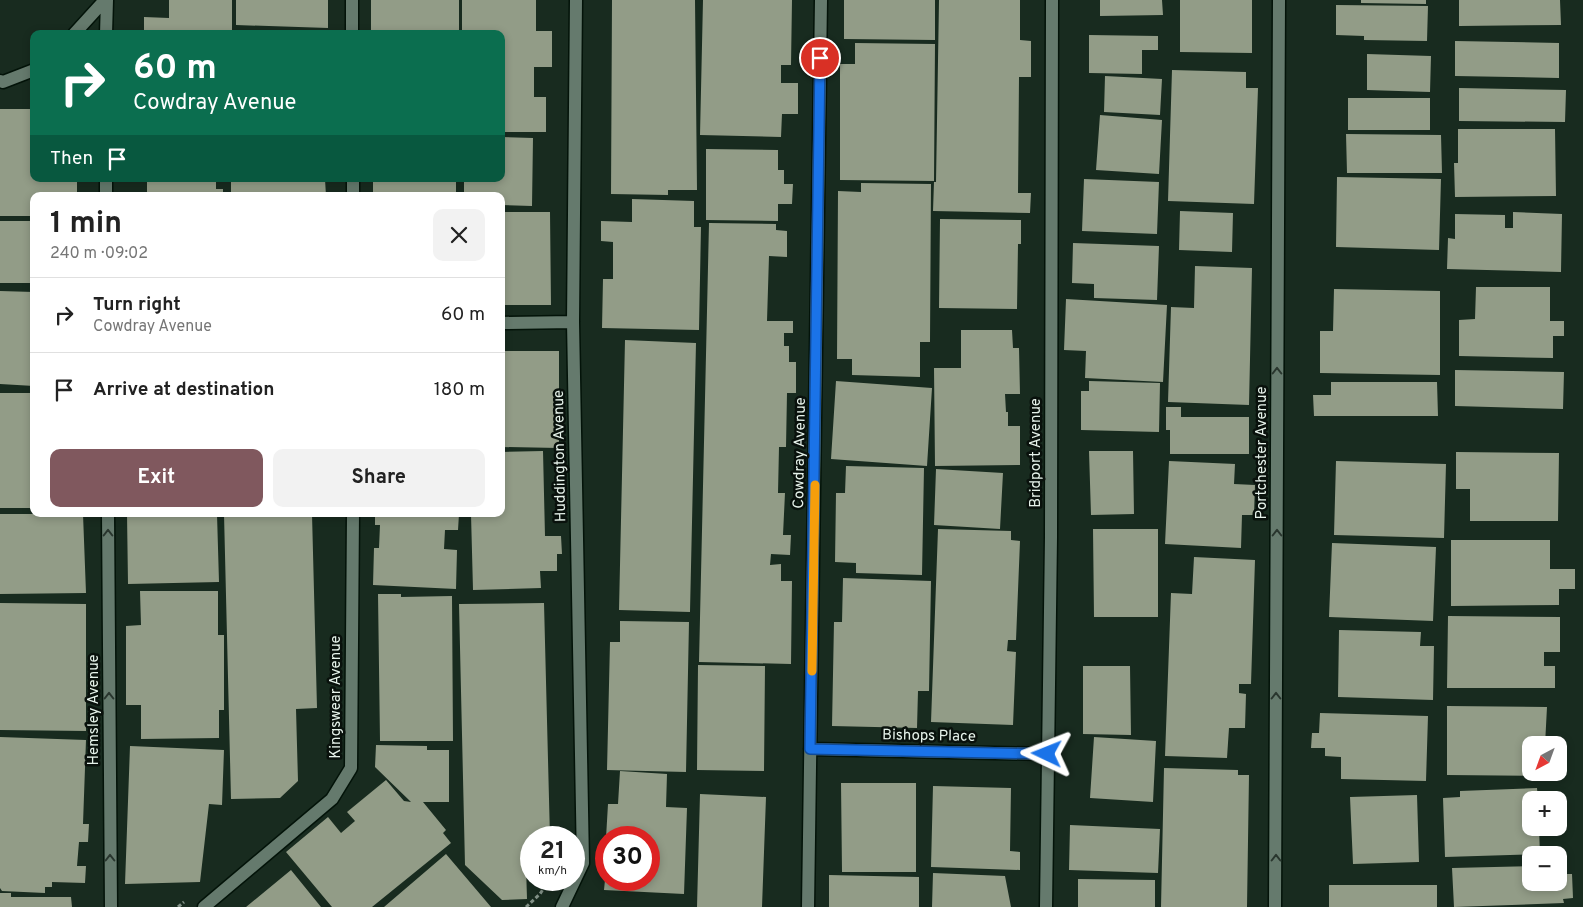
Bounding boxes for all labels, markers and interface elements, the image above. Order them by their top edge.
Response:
pin [799,37,841,79]
icon: arrive [806,44,834,72]
text: 60 m [133,47,217,91]
icon: right [50,50,115,115]
text: Cowdray Avenue [133,90,296,117]
icon: arrive [103,145,131,173]
text: Then [50,147,93,171]
text: 1 min [50,206,122,243]
button: close [433,209,485,261]
text: 240 m · 09:02 [50,244,148,264]
text: Turn right [93,293,181,317]
icon: right [50,301,78,329]
text: 60 m [441,303,485,327]
text: Cowdray Avenue [93,317,212,337]
one-way arrow [1272,367,1282,374]
icon: arrive [50,376,78,404]
text: Arrive at destination [93,378,274,402]
text: 180 m [434,378,485,402]
street label: Portchester Avenue [1253,387,1272,520]
street label: Huddington Avenue [550,390,571,522]
street label: Cowdray Avenue [790,397,811,509]
street label: Bridport Avenue [1027,398,1046,508]
button: Exit [50,449,263,507]
button: Share [273,449,485,507]
one-way arrow [103,529,113,537]
one-way arrow [1272,529,1282,537]
street label: Kingswear Avenue [327,635,346,759]
street label: Hemsley Avenue [85,654,104,766]
one-way arrow [104,692,114,700]
one-way arrow [1271,692,1281,700]
street label: Bishops Place [882,726,976,747]
position arrow [1020,727,1072,779]
north arrow [1522,736,1568,781]
map controls [1522,736,1567,891]
button: + [1522,791,1567,836]
speed limit sign: 30 [595,826,660,891]
text: 21 [540,836,565,868]
button: − [1522,846,1567,891]
one-way arrow [105,854,115,862]
one-way arrow [1271,854,1281,862]
text: km/h [538,863,567,879]

